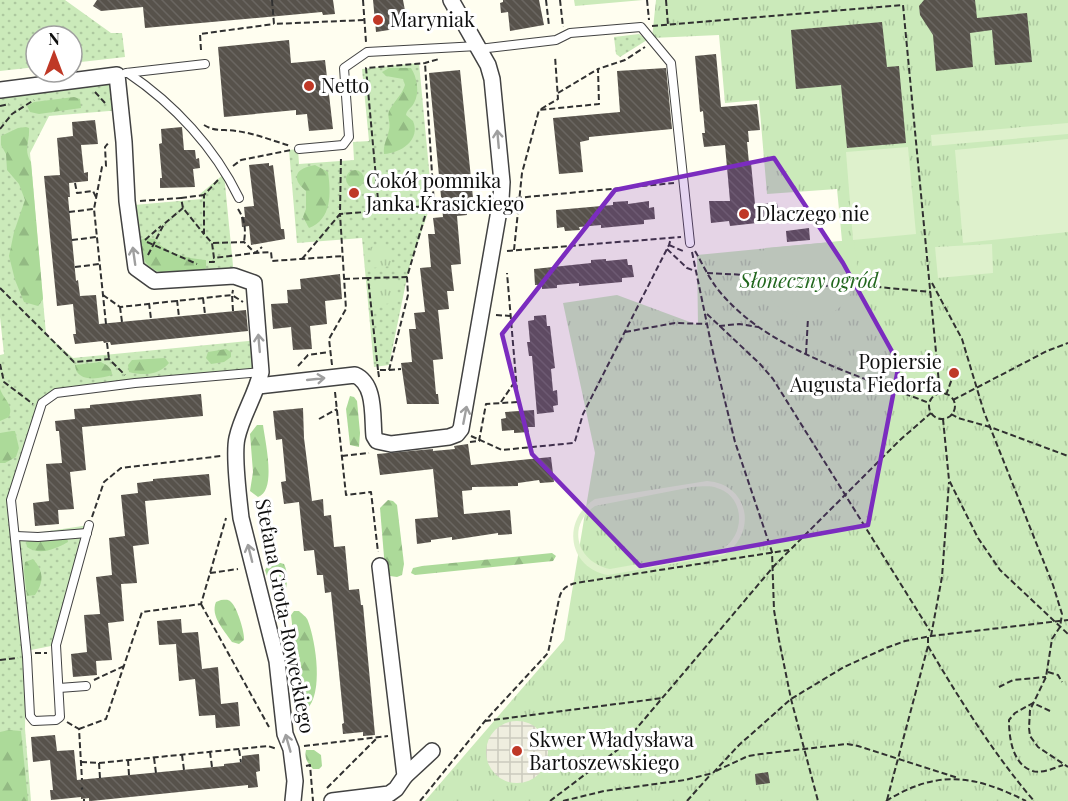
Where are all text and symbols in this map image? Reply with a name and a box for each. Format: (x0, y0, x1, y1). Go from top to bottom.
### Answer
place label: Maryniak (390, 5, 475, 32)
marker: Maryniak (371, 13, 385, 27)
north arrow (24, 24, 84, 84)
text: N (48, 28, 60, 49)
place label: Netto (321, 71, 369, 98)
marker: Netto (302, 79, 316, 93)
one-way arrow (492, 129, 503, 149)
place label: Cokół pomnika Janka Krasickiego (365, 166, 524, 216)
marker: Cokół pomnika Janka Krasickiego (347, 186, 361, 200)
place label: Dlaczego nie (756, 199, 869, 226)
marker: Dlaczego nie (737, 207, 751, 221)
one-way arrow (129, 246, 140, 266)
park label: Słoneczny ogród (739, 266, 879, 293)
one-way arrow (253, 333, 264, 353)
place label: Popiersie Augusta Fiedorfa (789, 347, 942, 397)
marker: Popiersie Augusta Fiedorfa (947, 366, 961, 380)
one-way arrow (306, 373, 326, 384)
one-way arrow (460, 405, 471, 425)
street label: Stefana Grota-Roweckiego (250, 496, 323, 735)
one-way arrow (244, 543, 256, 562)
place label: Skwer Władysława Bartoszewskiego (529, 725, 694, 775)
one-way arrow (282, 734, 293, 753)
marker: Skwer Władysława Bartoszewskiego (510, 744, 524, 758)

